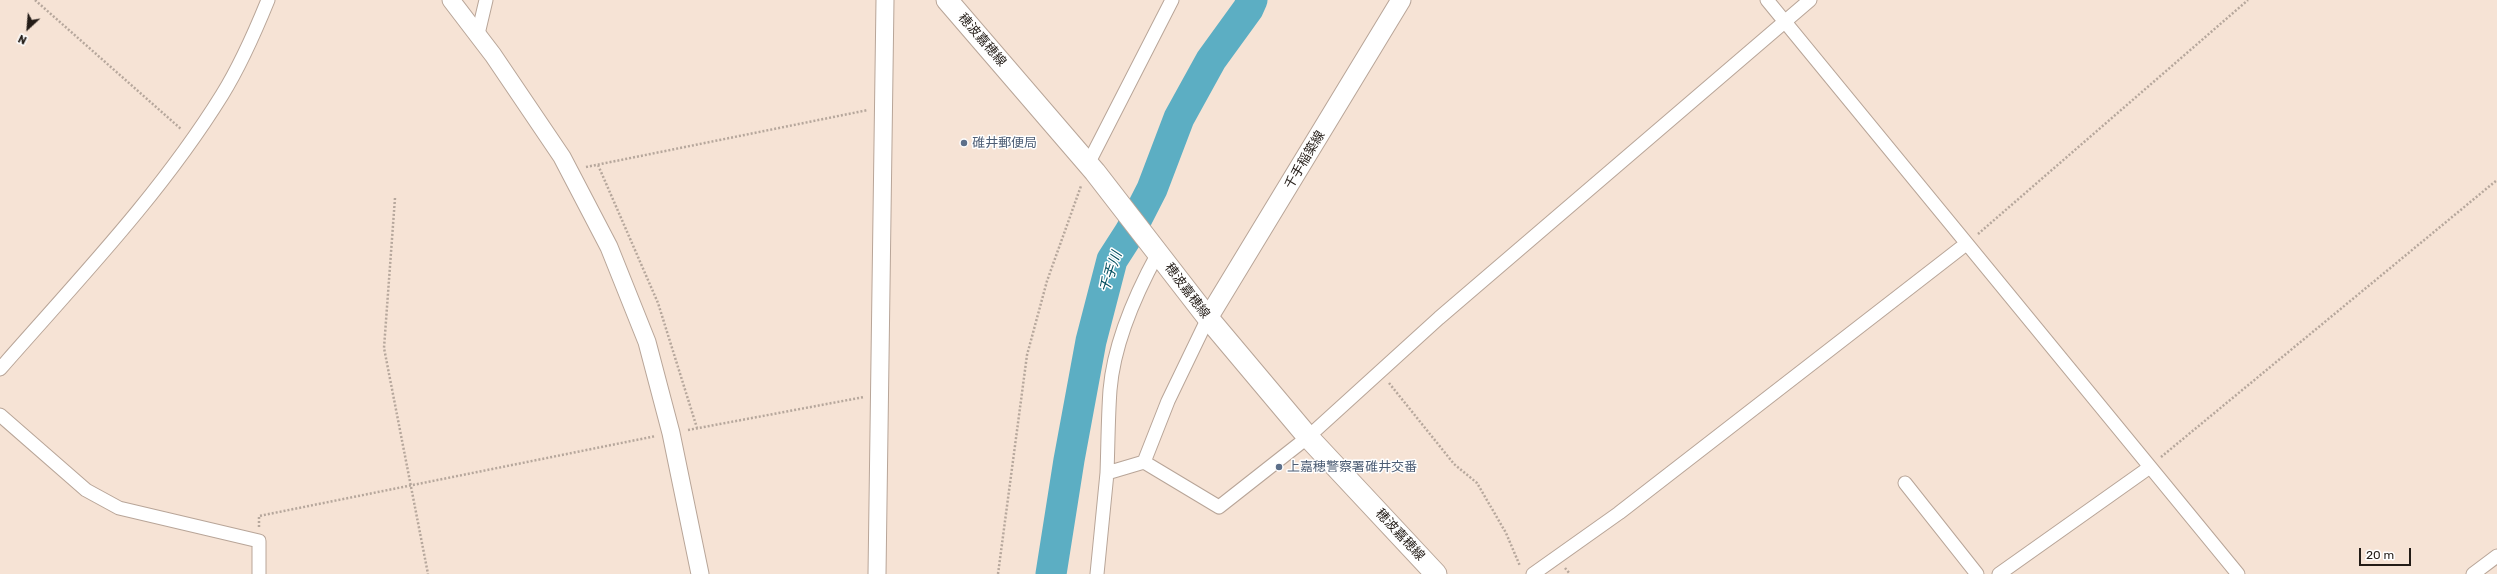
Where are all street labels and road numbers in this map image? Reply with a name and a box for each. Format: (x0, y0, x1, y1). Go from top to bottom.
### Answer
street label: 穂波嘉穂線 (955, 10, 1009, 70)
street label: 千手稲築線 (1282, 128, 1328, 192)
street label: 穂波嘉穂線 (1161, 260, 1213, 322)
street label: 穂波嘉穂線 (1372, 506, 1428, 564)

